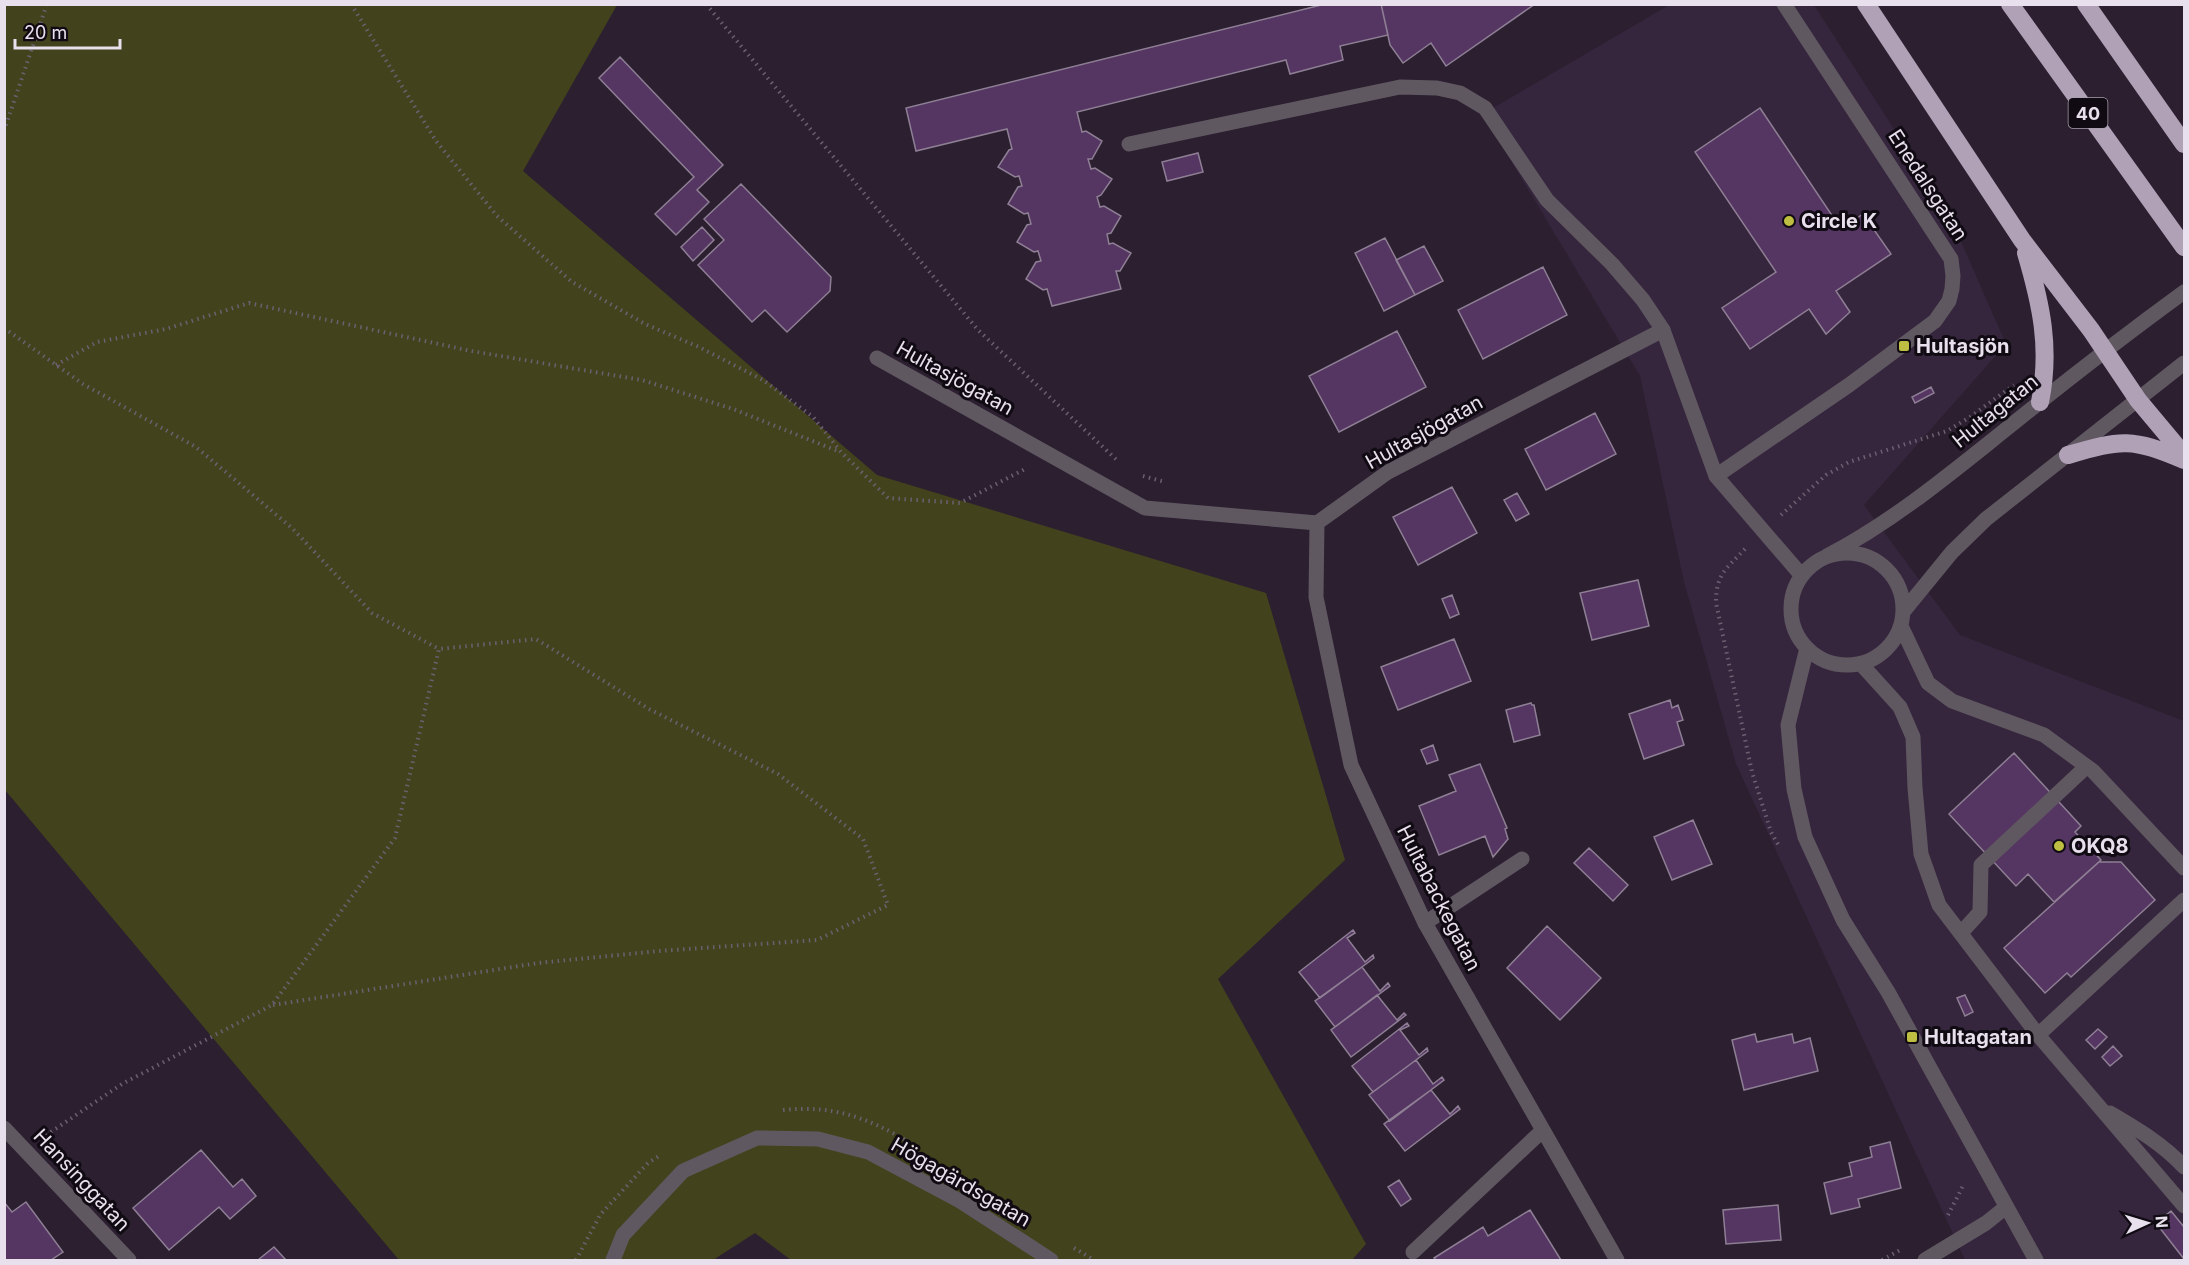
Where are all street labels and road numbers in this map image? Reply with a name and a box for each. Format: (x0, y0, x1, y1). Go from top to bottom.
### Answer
road number: 40 (2068, 98, 2108, 128)
street label: Enedalsgatan (1883, 125, 1973, 245)
street label: Hultasjögatan (892, 336, 1018, 420)
street label: Hultagatan (1947, 369, 2043, 453)
street label: Hultasjögatan (1361, 390, 1487, 474)
street label: Hultabackegatan (1392, 821, 1486, 975)
street label: Hansinggatan (29, 1124, 135, 1236)
street label: Högagärdsgatan (887, 1132, 1035, 1232)

